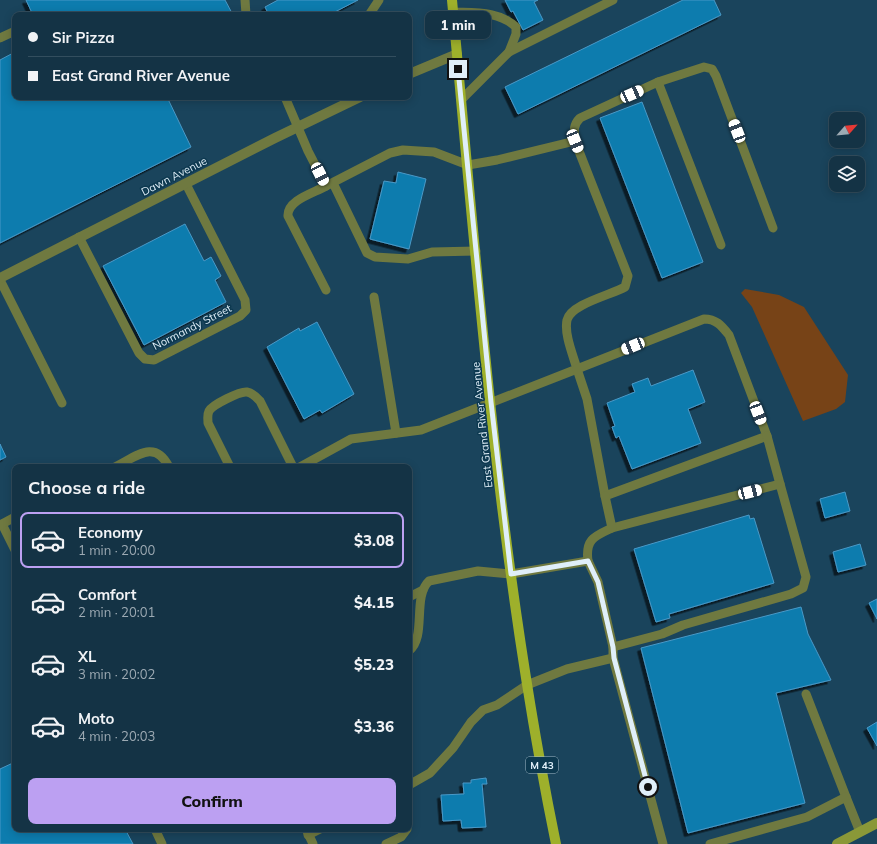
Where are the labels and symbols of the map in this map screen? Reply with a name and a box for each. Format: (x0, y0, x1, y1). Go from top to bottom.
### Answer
callout: 1 min (425, 11, 491, 39)
route end (449, 60, 467, 78)
car (619, 84, 645, 104)
north arrow (829, 112, 865, 148)
car (727, 118, 747, 144)
car (565, 128, 585, 154)
street label: Dawn Avenue (139, 153, 209, 199)
car (309, 161, 331, 187)
street label: Normandy Street (150, 301, 234, 353)
car (620, 336, 646, 356)
street label: East Grand River Avenue (468, 361, 496, 489)
car (748, 400, 768, 426)
car (737, 483, 763, 501)
road number: M 43 (526, 757, 558, 773)
route start (639, 778, 657, 796)

